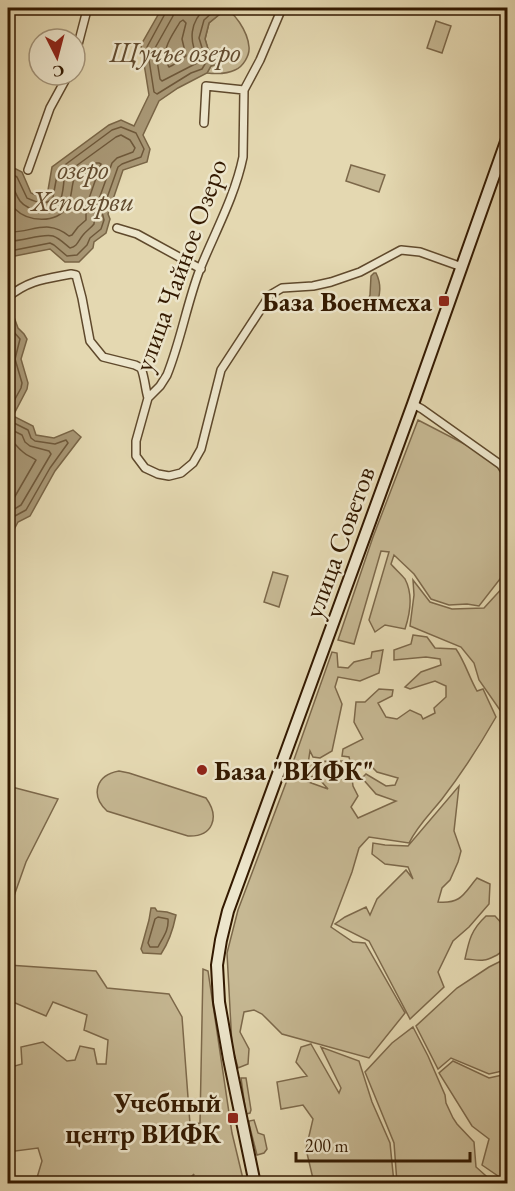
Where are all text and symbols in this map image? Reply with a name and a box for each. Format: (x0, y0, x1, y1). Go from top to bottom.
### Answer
north arrow (27, 27, 87, 87)
water label: Щучье озеро (108, 34, 241, 70)
text: С (52, 60, 65, 82)
water label: озеро Хепоярви (30, 151, 134, 219)
street label: улица Чайное Озеро (125, 154, 235, 376)
place label: База Военмеха (262, 284, 432, 319)
marker: База Военмеха (437, 294, 451, 308)
street label: улица Советов (295, 461, 383, 623)
place label: База "ВИФК" (214, 753, 374, 788)
marker: База "ВИФК" (195, 763, 209, 777)
place label: Учебный центр ВИФК (65, 1085, 222, 1151)
marker: Учебный центр ВИФК (226, 1111, 240, 1125)
scale bar (296, 1125, 470, 1163)
text: 200 m (305, 1134, 349, 1157)

